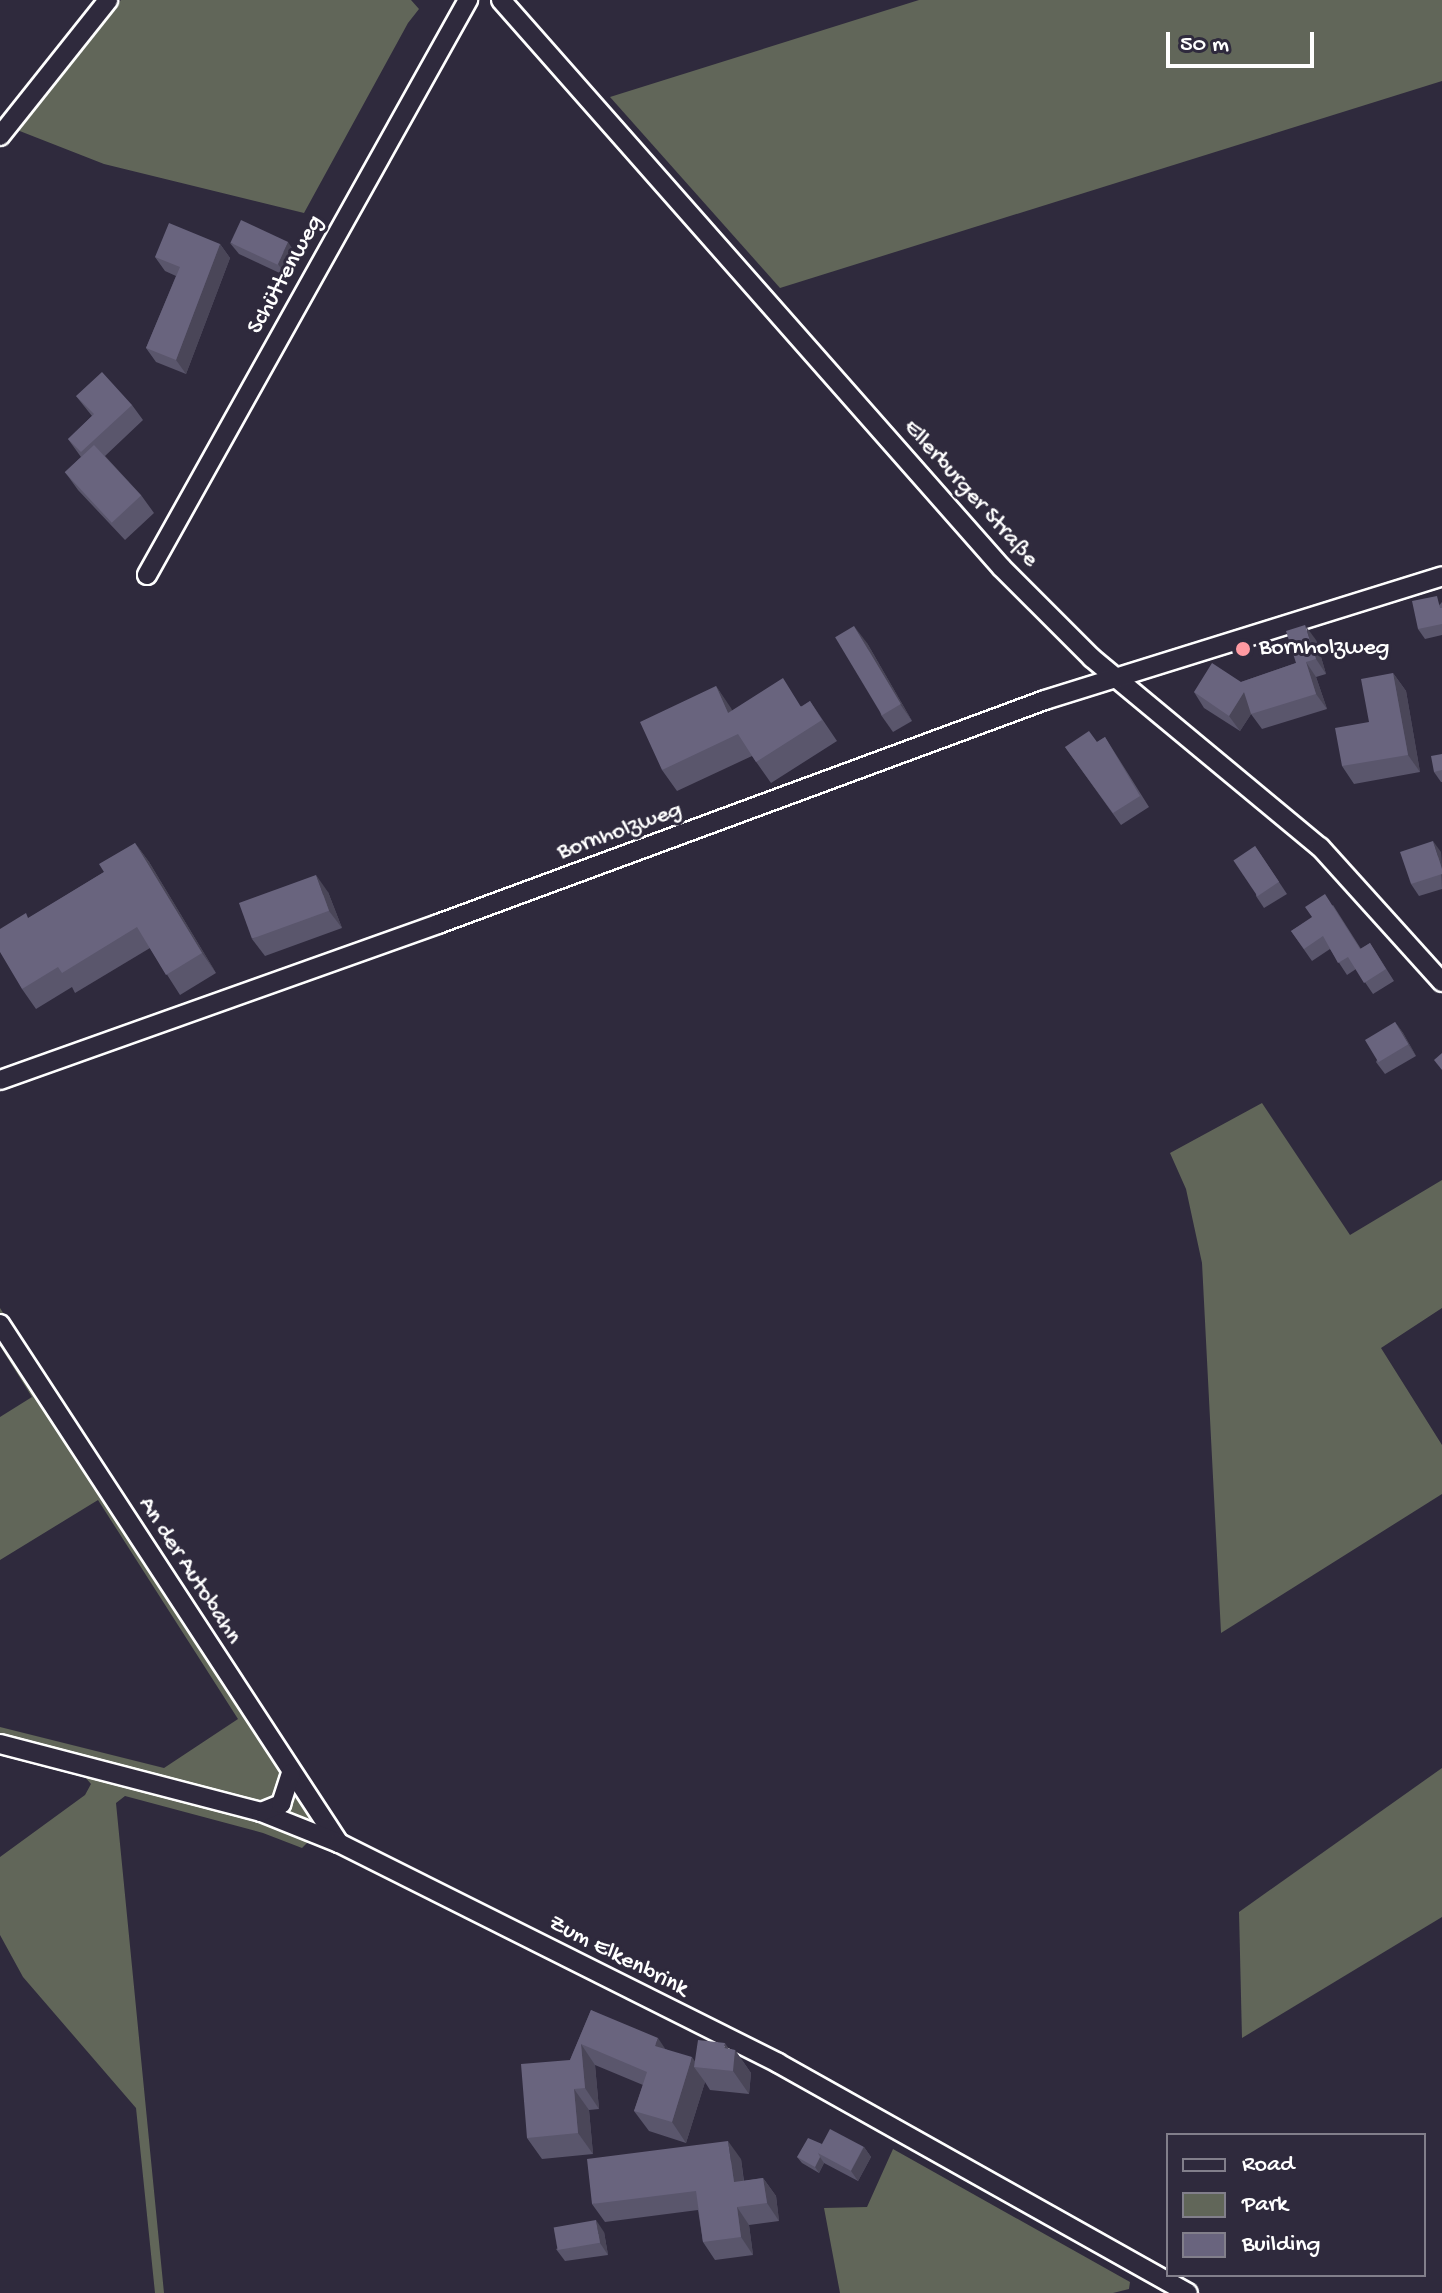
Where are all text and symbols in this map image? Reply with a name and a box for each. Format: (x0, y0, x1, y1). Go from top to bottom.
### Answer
scale bar (1170, 16, 1318, 66)
text: 50 m (1180, 31, 1229, 60)
street label: Schüttenweg (242, 211, 330, 339)
street label: Ellerburger Straße (896, 414, 1044, 574)
place label: Bornholzweg (1259, 635, 1389, 663)
marker: Bornholzweg (1234, 640, 1252, 658)
street label: Bornholzweg (554, 796, 686, 868)
street label: An der Autobahn (131, 1492, 247, 1650)
street label: Zum Elkenbrink (543, 1910, 693, 2004)
legend (1166, 2133, 1426, 2277)
text: Road (1242, 2151, 1294, 2180)
text: Park (1242, 2191, 1288, 2220)
text: Building (1242, 2231, 1320, 2260)

